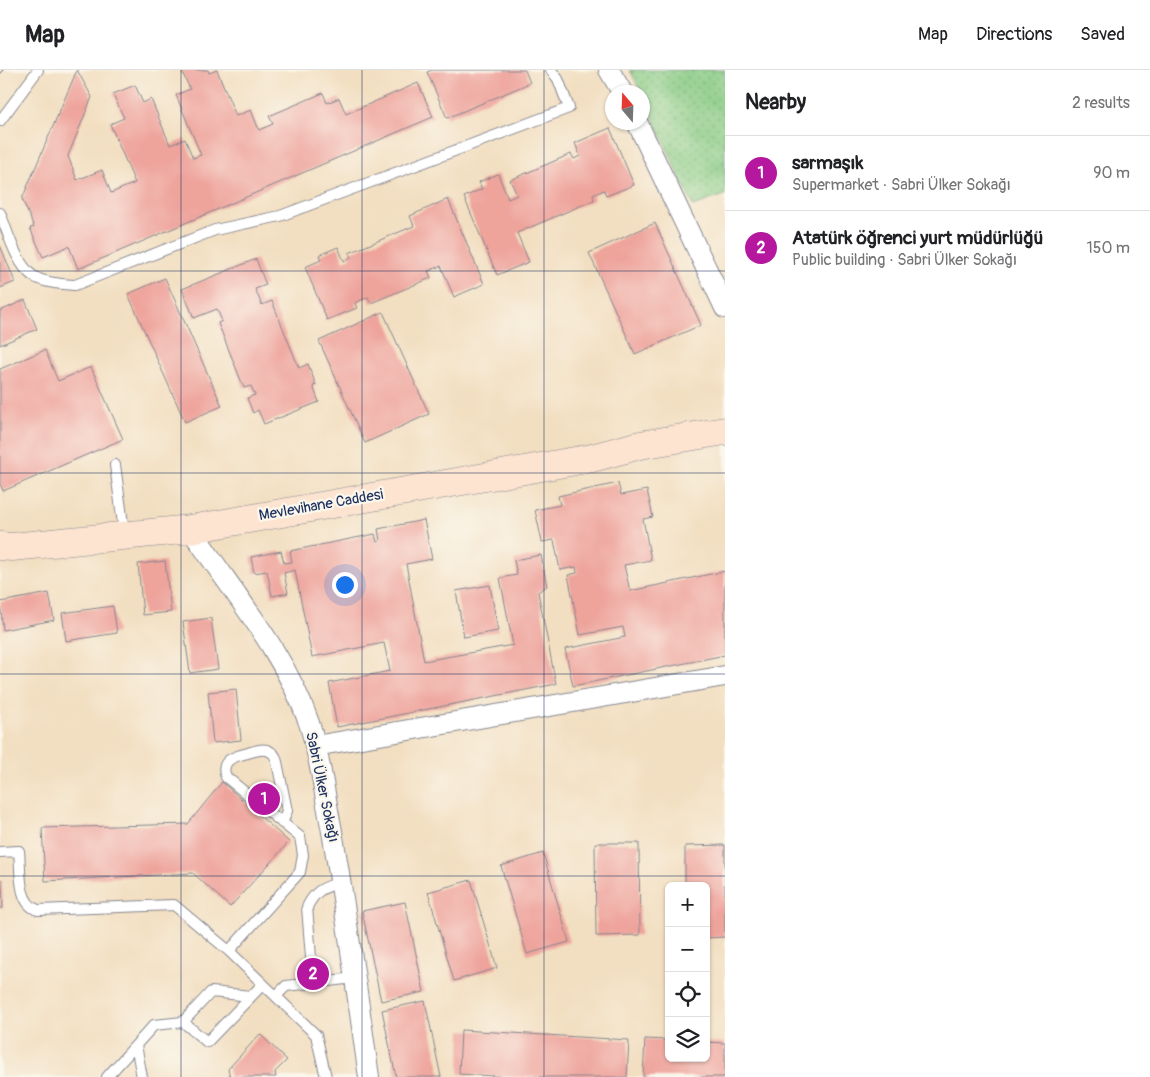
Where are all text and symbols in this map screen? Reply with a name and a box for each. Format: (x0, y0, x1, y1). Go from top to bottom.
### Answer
text: Map (25, 20, 65, 49)
text: Map (918, 23, 948, 46)
text: Directions (976, 23, 1052, 46)
text: Saved (1080, 23, 1125, 46)
north arrow (605, 85, 650, 130)
text: Nearby (745, 89, 806, 116)
text: 2 results (1072, 93, 1130, 113)
text: sarmaşık (792, 151, 863, 175)
text: 1 (758, 163, 764, 183)
text: 90 m (1093, 163, 1130, 183)
text: Supermarket · Sabri Ülker Sokağı (792, 175, 1011, 195)
text: Atatürk öğrenci yurt müdürlüğü (792, 226, 1043, 250)
text: 2 (757, 238, 765, 258)
text: 150 m (1086, 238, 1130, 258)
text: Public building · Sabri Ülker Sokağı (792, 250, 1017, 270)
street label: Mevlevihane Caddesi (257, 485, 385, 525)
your location (332, 572, 358, 598)
street label: Sabri Ülker Sokağı (301, 730, 343, 844)
pin: 1 (248, 780, 280, 818)
map controls (665, 882, 710, 1062)
button: + (665, 882, 710, 927)
button: − (665, 927, 710, 972)
pin: 2 (297, 955, 329, 993)
button: locate (665, 972, 710, 1017)
button: layers (665, 1017, 710, 1062)

